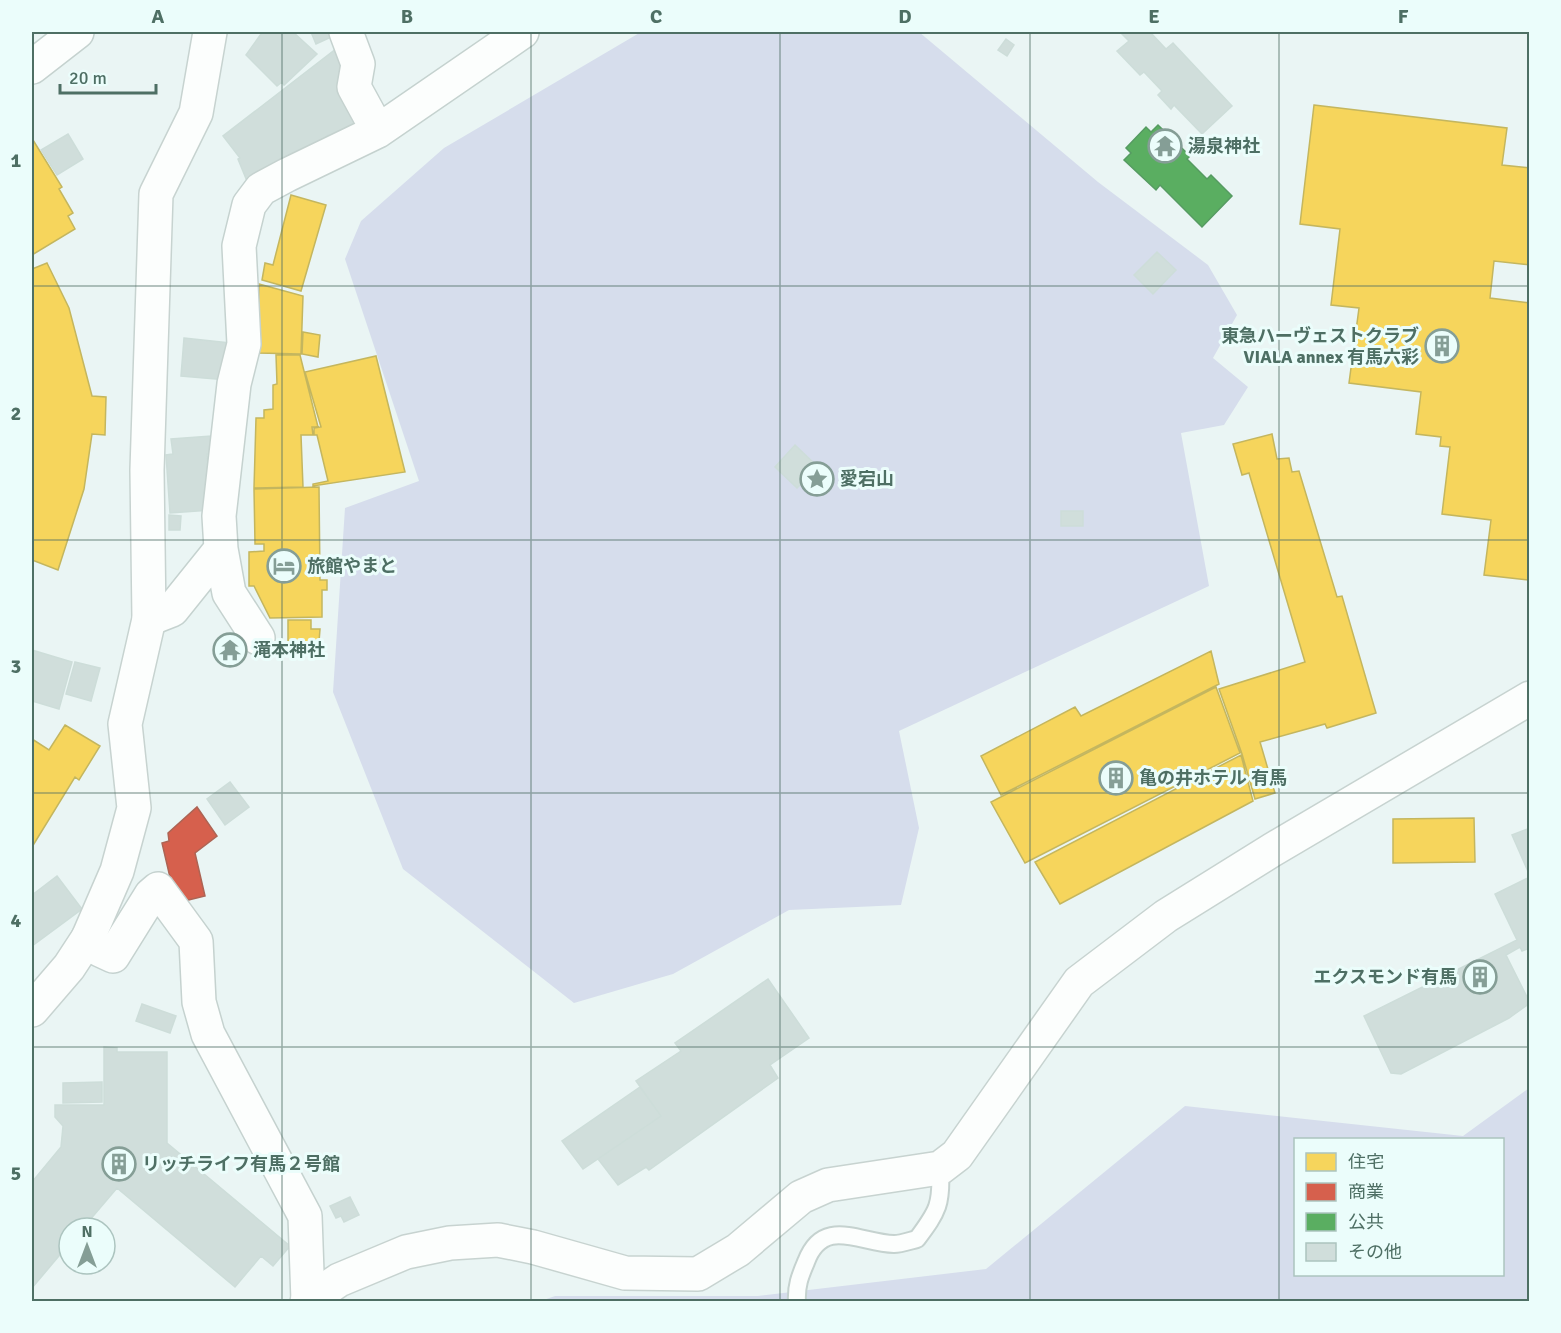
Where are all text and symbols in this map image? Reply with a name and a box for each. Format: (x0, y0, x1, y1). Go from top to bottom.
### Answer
text: A (152, 4, 165, 29)
text: B (401, 4, 413, 29)
text: C (650, 4, 662, 29)
text: D (898, 4, 912, 29)
text: E (1148, 4, 1160, 29)
text: F (1398, 4, 1409, 29)
scale bar (60, 57, 156, 95)
text: 20 m (69, 67, 107, 89)
temple icon: 湯泉神社 (1147, 128, 1183, 164)
place label: 湯泉神社 (1188, 135, 1260, 157)
text: 1 (11, 148, 22, 173)
place label: 東急ハーヴェストクラブ VIALA annex 有馬六彩 (1221, 325, 1419, 368)
building icon: 東急ハーヴェストクラブ VIALA annex 有馬六彩 (1424, 328, 1460, 364)
text: 2 (11, 401, 21, 426)
place icon: 愛宕山 (799, 461, 835, 497)
place label: 愛宕山 (840, 468, 894, 490)
hotel icon: 旅館やまと (266, 548, 302, 584)
place label: 旅館やまと (307, 555, 397, 577)
temple icon: 滝本神社 (212, 632, 248, 668)
place label: 滝本神社 (253, 639, 325, 661)
text: 3 (11, 654, 21, 679)
building icon: 亀の井ホテル 有馬 (1098, 760, 1134, 796)
place label: 亀の井ホテル 有馬 (1139, 767, 1287, 789)
text: 4 (11, 908, 22, 933)
building icon: エクスモンド有馬 (1462, 959, 1498, 995)
place label: エクスモンド有馬 (1314, 966, 1457, 988)
legend (1294, 1138, 1504, 1276)
building icon: リッチライフ有馬２号館 (101, 1146, 137, 1182)
text: 住宅 (1348, 1151, 1384, 1173)
place label: リッチライフ有馬２号館 (142, 1153, 340, 1175)
text: 5 (11, 1161, 21, 1186)
text: 商業 (1348, 1181, 1384, 1203)
text: 公共 (1348, 1211, 1384, 1233)
north arrow (57, 1216, 117, 1276)
text: N (81, 1222, 93, 1242)
text: その他 (1348, 1241, 1402, 1263)

